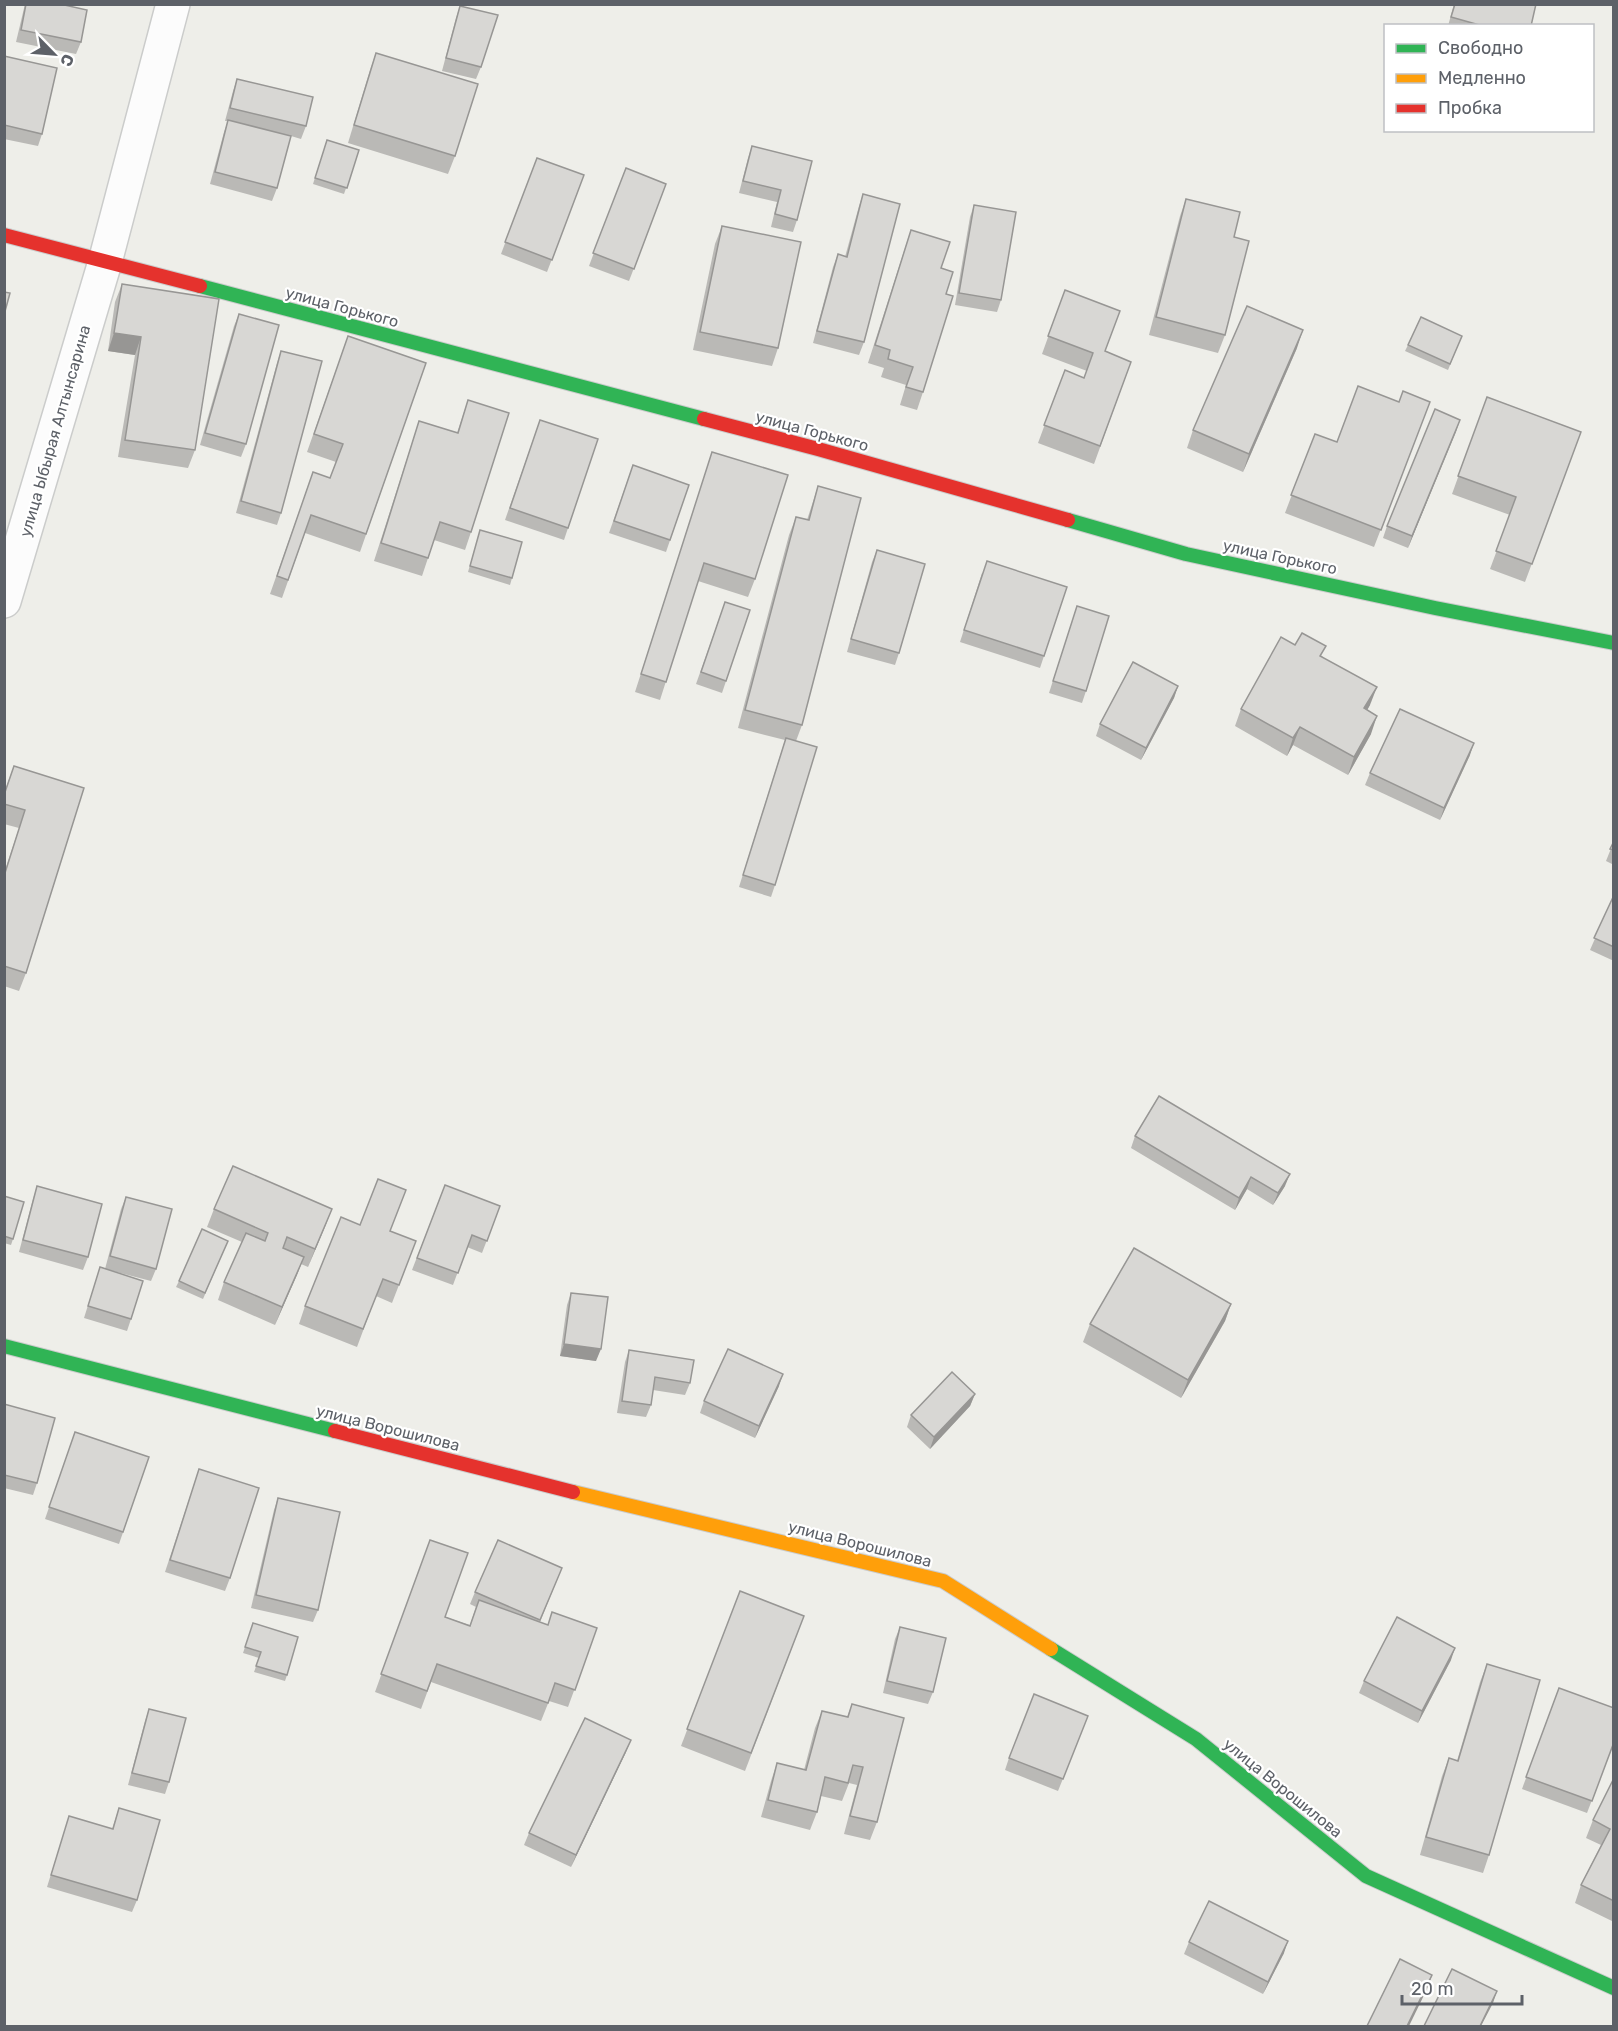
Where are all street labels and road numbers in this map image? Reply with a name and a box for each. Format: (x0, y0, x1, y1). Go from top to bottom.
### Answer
street label: улица Горького (283, 283, 401, 331)
street label: улица Ыбырая Алтынсарина (16, 323, 94, 539)
street label: улица Горького (753, 407, 871, 455)
street label: улица Горького (1221, 536, 1339, 578)
street label: улица Ворошилова (314, 1401, 462, 1455)
street label: улица Ворошилова (786, 1517, 934, 1571)
street label: улица Ворошилова (1220, 1734, 1346, 1842)

